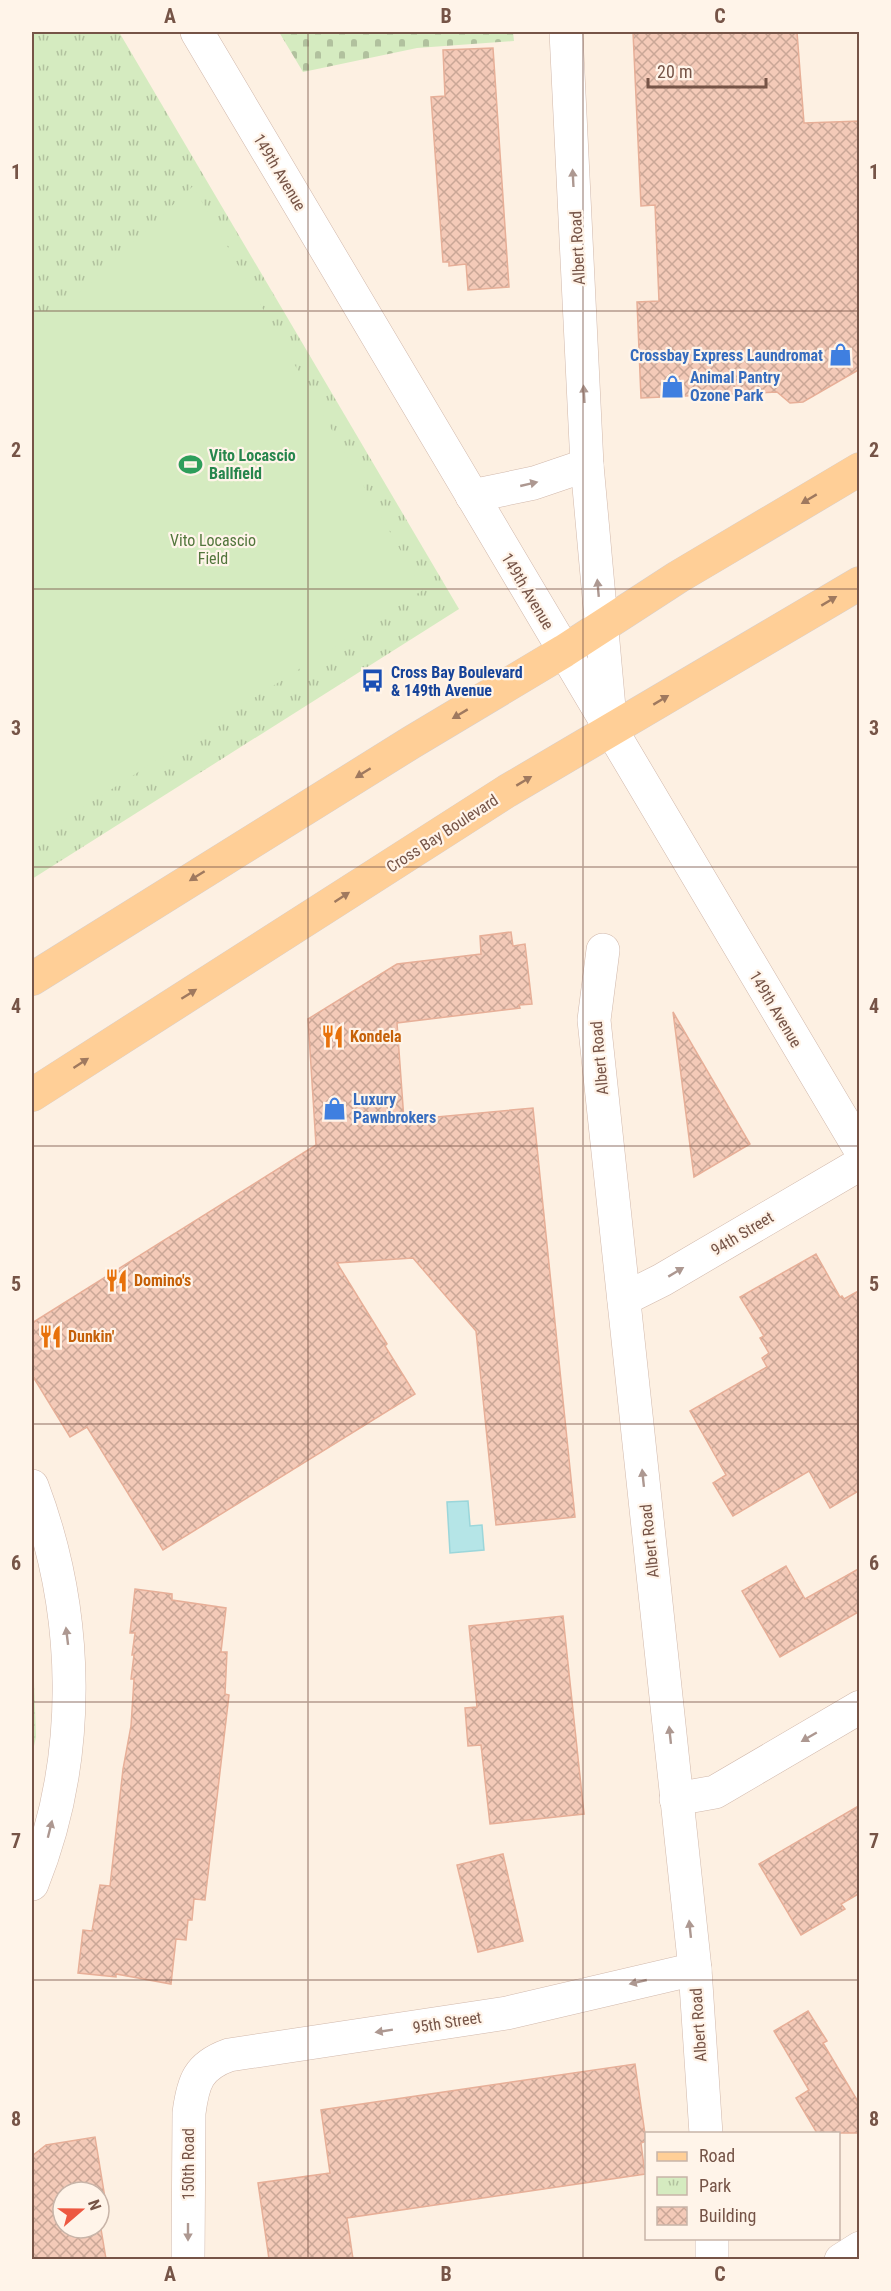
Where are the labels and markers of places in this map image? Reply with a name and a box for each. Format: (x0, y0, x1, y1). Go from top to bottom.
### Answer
shop icon: Crossbay Express Laundromat (828, 342, 854, 368)
place label: Crossbay Express Laundromat (630, 346, 823, 365)
place label: Animal Pantry Ozone Park (690, 368, 780, 405)
shop icon: Animal Pantry Ozone Park (659, 373, 685, 399)
place label: Vito Locascio Ballfield (209, 446, 296, 483)
sports icon: Vito Locascio Ballfield (178, 451, 204, 477)
place label: Cross Bay Boulevard & 149th Avenue (391, 663, 523, 700)
bus stop icon: Cross Bay Boulevard & 149th Avenue (360, 668, 386, 694)
restaurant icon: Kondela (319, 1023, 345, 1049)
place label: Kondela (350, 1027, 402, 1046)
place label: Luxury Pawnbrokers (353, 1090, 436, 1127)
shop icon: Luxury Pawnbrokers (322, 1095, 348, 1121)
restaurant icon: Domino's (103, 1267, 129, 1293)
place label: Domino's (134, 1271, 191, 1290)
restaurant icon: Dunkin' (37, 1323, 63, 1349)
place label: Dunkin' (68, 1327, 115, 1346)

